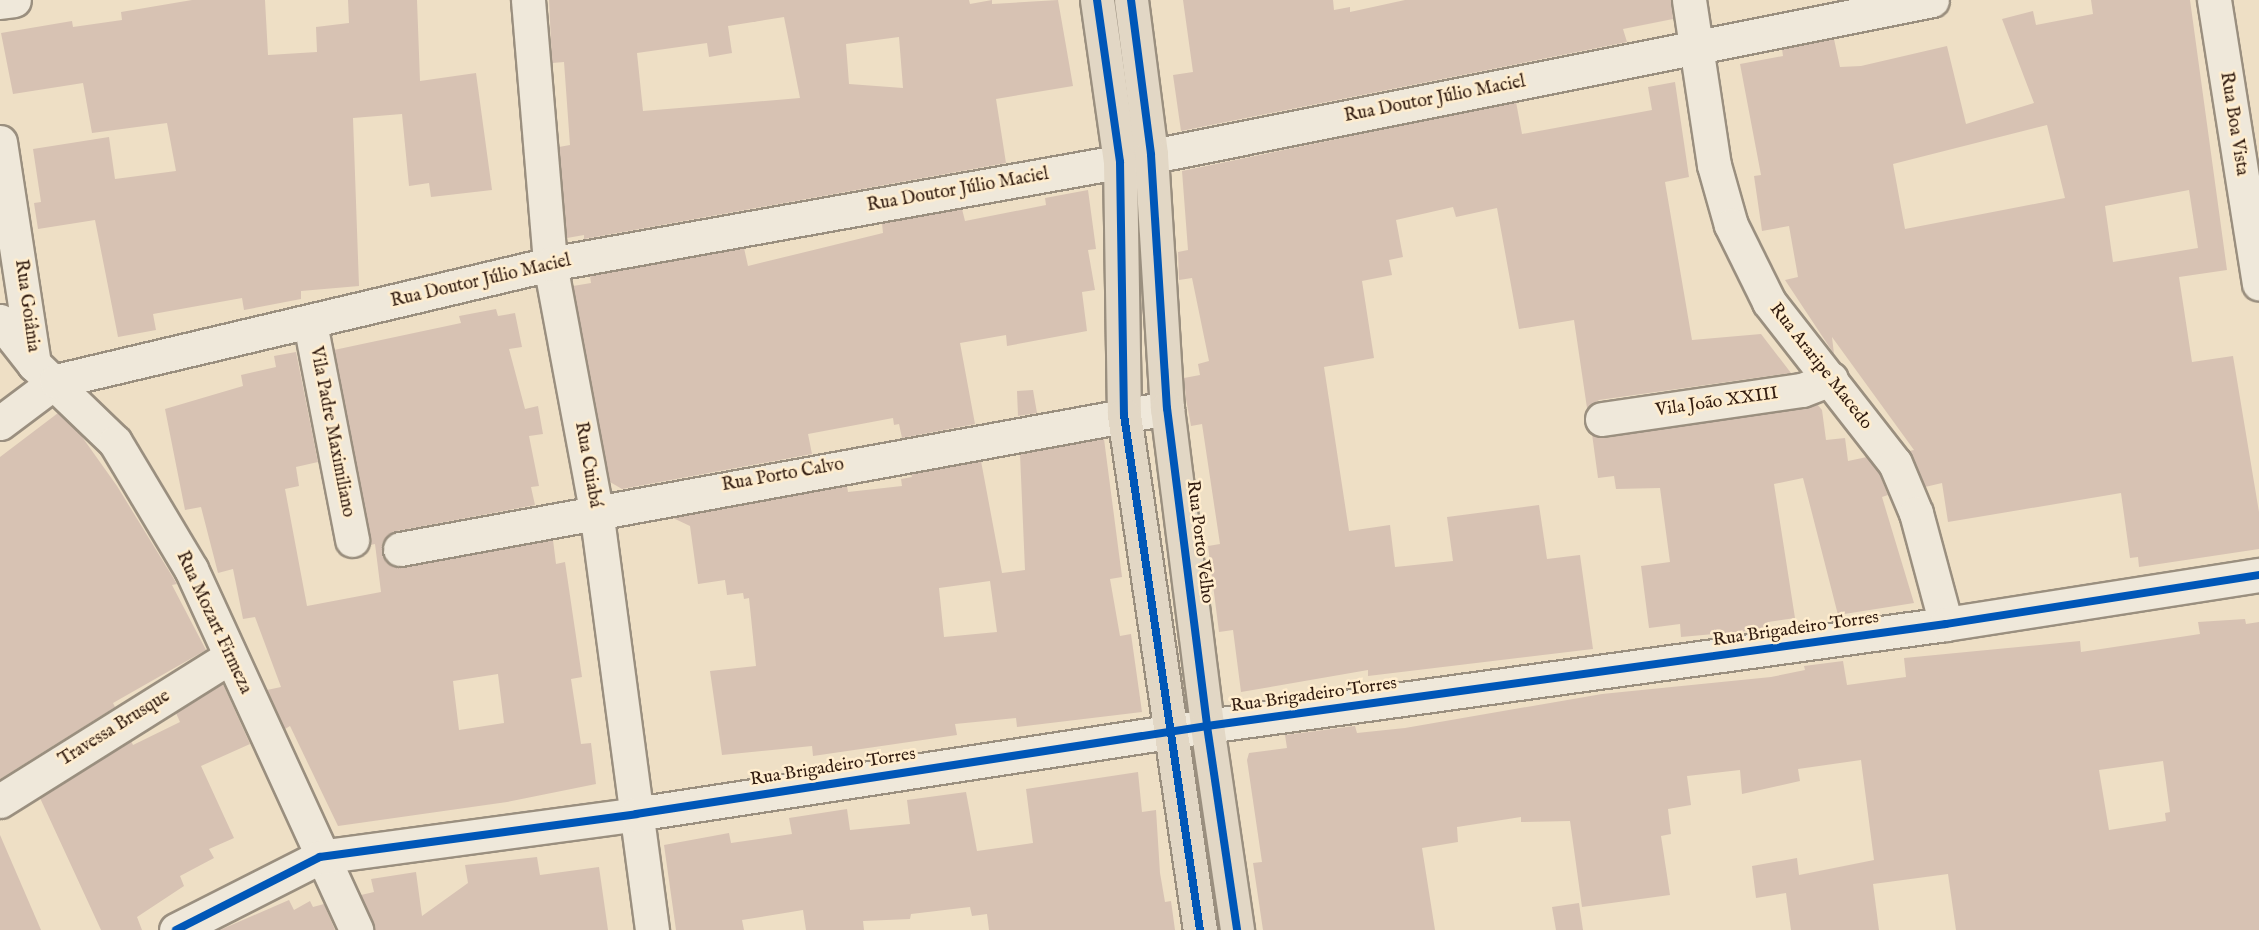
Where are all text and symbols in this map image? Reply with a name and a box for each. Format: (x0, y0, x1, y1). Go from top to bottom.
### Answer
street label: Rua Boa Vista (2214, 71, 2252, 177)
street label: Rua Doutor Júlio Maciel (1343, 72, 1527, 128)
street label: Rua Doutor Júlio Maciel (865, 164, 1051, 218)
street label: Rua Doutor Júlio Maciel (389, 251, 573, 313)
street label: Rua Goiânia (9, 258, 43, 354)
street label: Rua Araripe Macedo (1764, 299, 1876, 435)
street label: Vila Padre Maximiliano (304, 345, 358, 519)
street label: Vila João XXIII (1654, 384, 1780, 422)
street label: Rua Cuiabá (569, 420, 605, 510)
street label: Rua Porto Calvo (720, 455, 846, 497)
street label: Rua Porto Velho (1181, 479, 1217, 605)
street label: Rua Mozart Firmeza (170, 548, 256, 698)
street label: Rua Brigadeiro Torres (1712, 608, 1880, 652)
street label: Rua Brigadeiro Torres (1230, 674, 1398, 718)
street label: Travessa Brusque (55, 686, 175, 772)
street label: Rua Brigadeiro Torres (749, 744, 917, 792)

